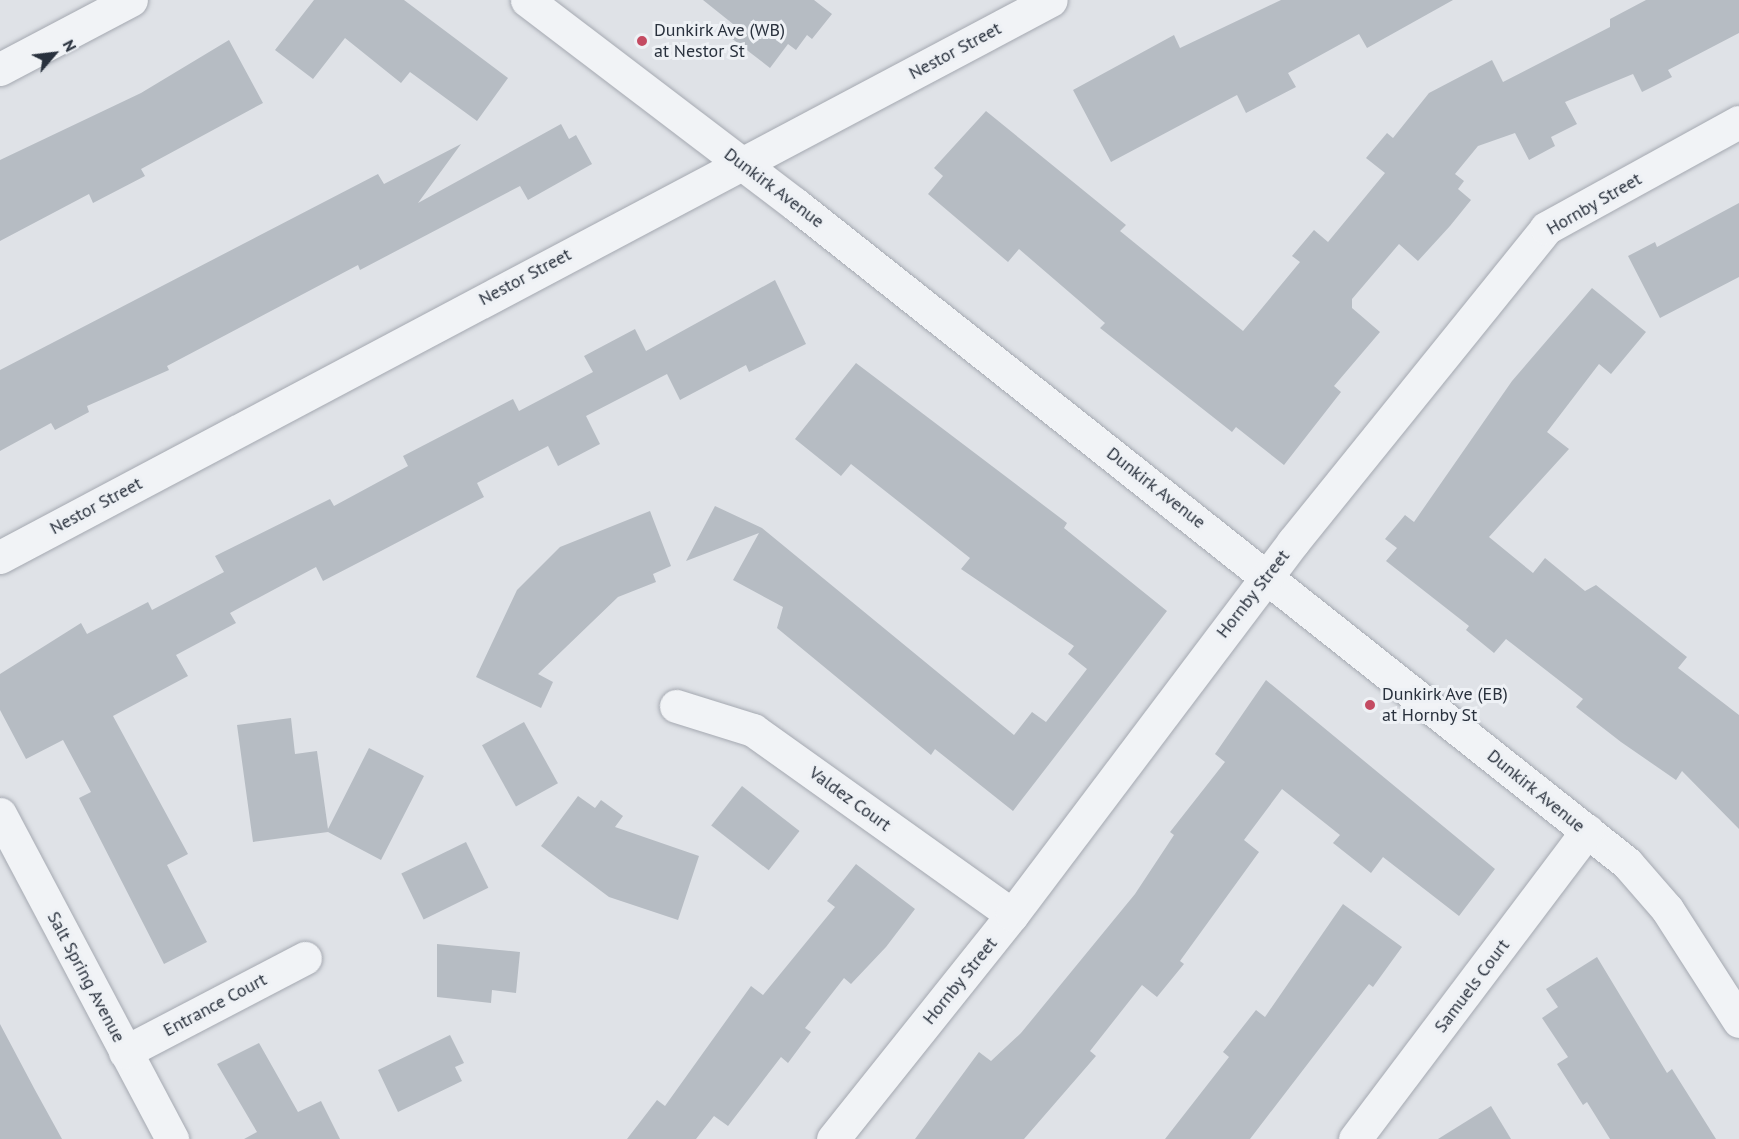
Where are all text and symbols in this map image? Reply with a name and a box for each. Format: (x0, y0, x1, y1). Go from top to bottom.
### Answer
street label: Nestor Street (905, 18, 1005, 84)
place label: Dunkirk Ave (WB) at Nestor St (654, 20, 786, 63)
north arrow (24, 24, 84, 84)
marker: Dunkirk Ave (WB) at Nestor St (635, 34, 649, 48)
text: N (59, 36, 81, 55)
street label: Dunkirk Avenue (719, 143, 829, 233)
street label: Hornby Street (1543, 168, 1645, 240)
street label: Nestor Street (475, 244, 575, 310)
street label: Dunkirk Avenue (1102, 442, 1210, 534)
street label: Nestor Street (46, 473, 146, 539)
street label: Hornby Street (1212, 545, 1294, 643)
place label: Dunkirk Ave (EB) at Hornby St (1382, 684, 1509, 726)
marker: Dunkirk Ave (EB) at Hornby St (1363, 698, 1377, 712)
street label: Dunkirk Avenue (1482, 745, 1590, 837)
street label: Valdez Court (805, 762, 895, 836)
street label: Salt Spring Avenue (42, 908, 130, 1046)
street label: Hornby Street (918, 933, 1002, 1029)
street label: Samuels Court (1430, 935, 1514, 1037)
street label: Entrance Court (160, 969, 270, 1041)

